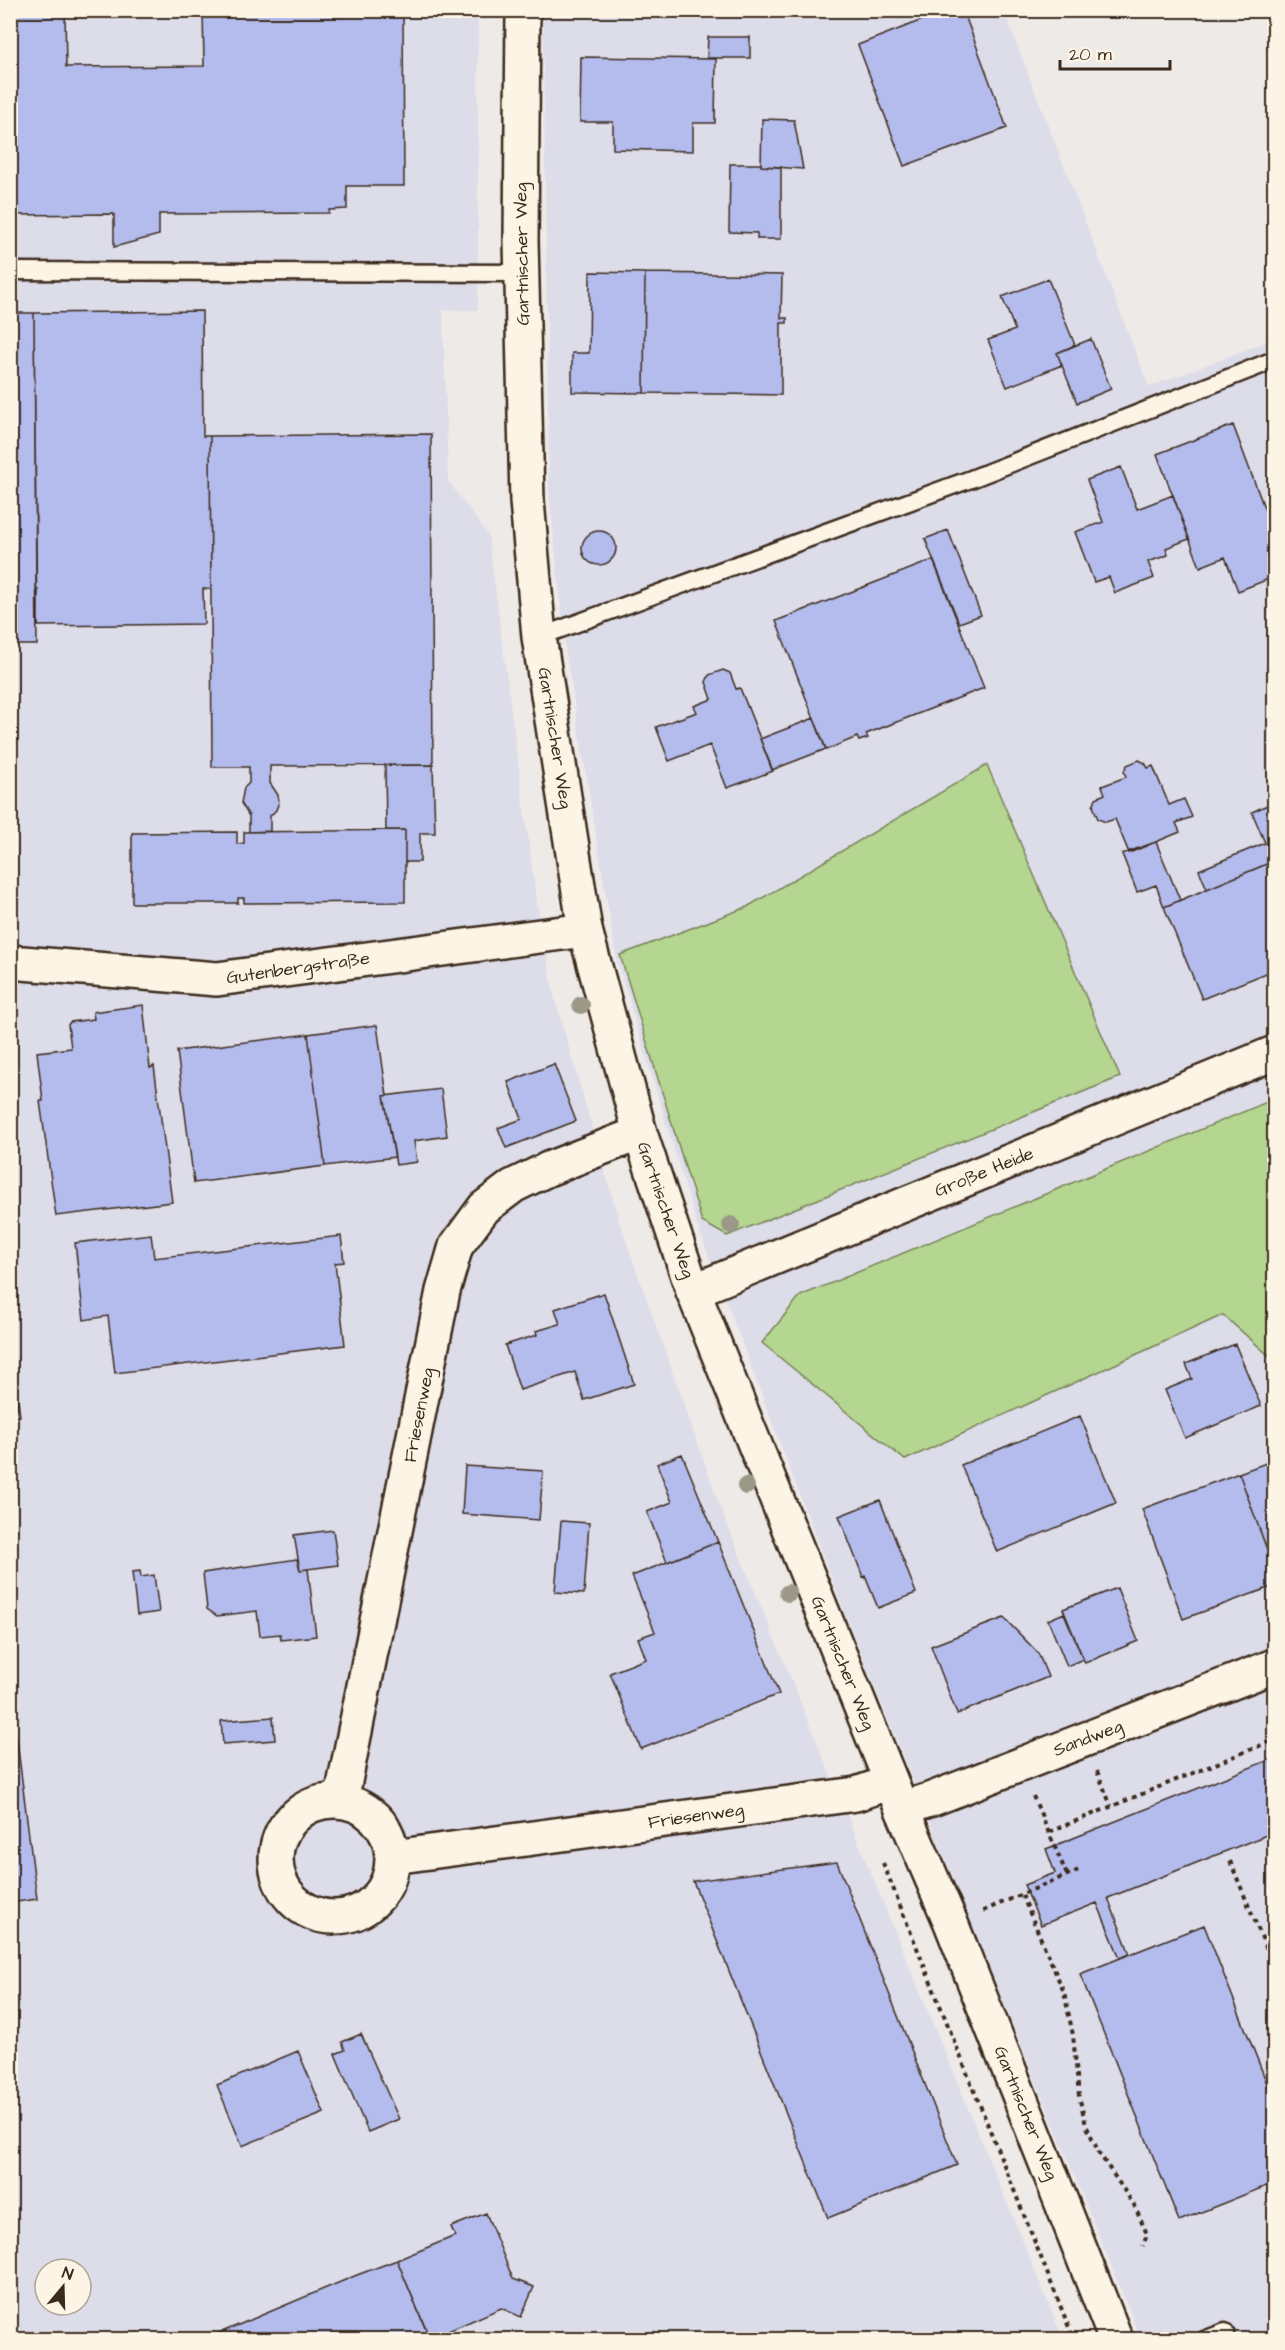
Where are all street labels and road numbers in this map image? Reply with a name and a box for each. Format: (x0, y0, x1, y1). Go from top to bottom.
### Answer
street label: Gartnischer Weg (508, 182, 537, 326)
street label: Gartnischer Weg (531, 666, 579, 811)
street label: Gutenbergstraße (225, 946, 372, 991)
street label: Gartnischer Weg (630, 1138, 701, 1282)
street label: Große Heide (931, 1141, 1037, 1203)
street label: Friesenweg (398, 1365, 441, 1465)
street label: Gartnischer Weg (804, 1592, 881, 1734)
street label: Sandweg (1050, 1713, 1127, 1764)
street label: Friesenweg (647, 1797, 746, 1836)
street label: Gartnischer Weg (987, 2042, 1064, 2184)

